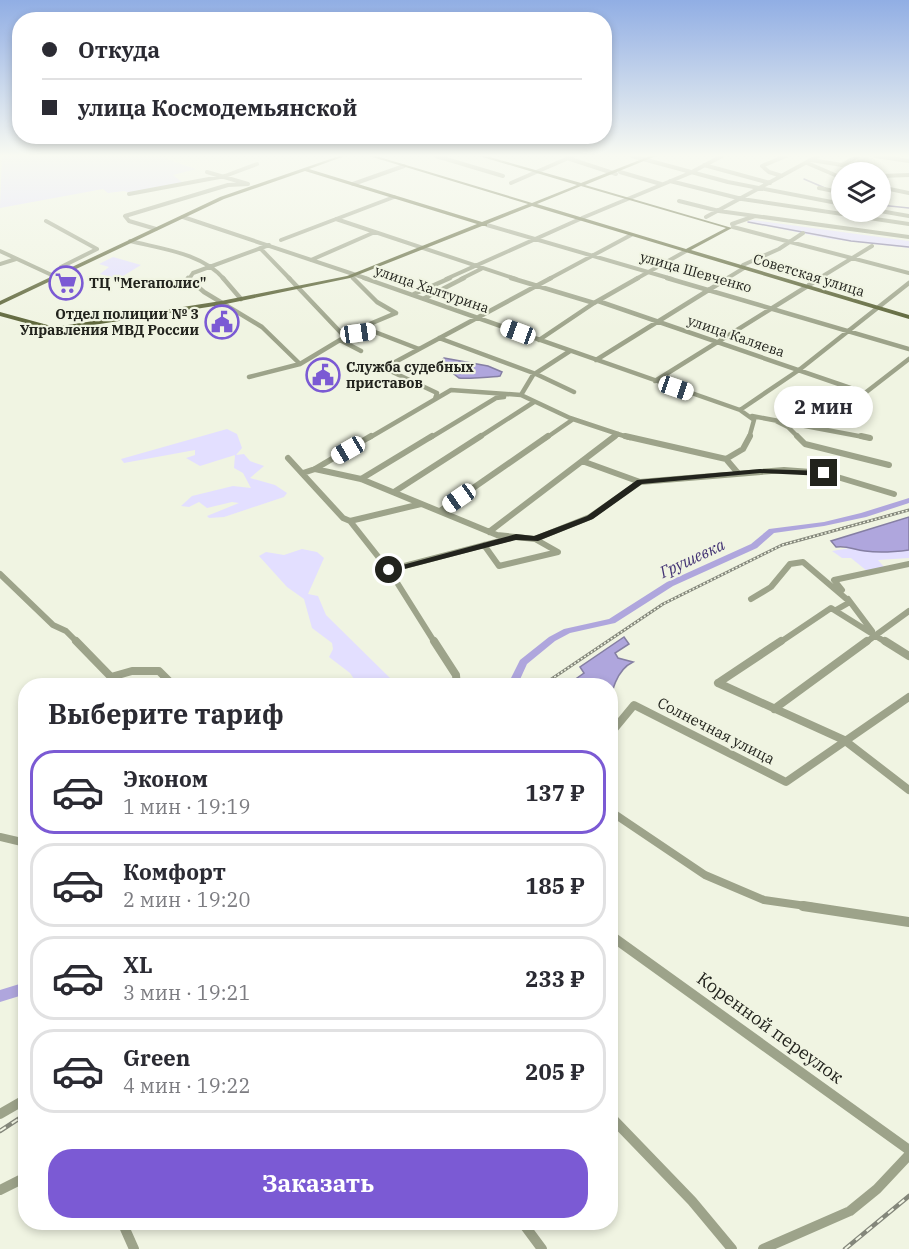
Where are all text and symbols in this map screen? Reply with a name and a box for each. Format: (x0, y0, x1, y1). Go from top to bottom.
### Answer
text: Откуда (78, 35, 160, 64)
text: улица Космодемьянской (78, 93, 357, 122)
map controls (831, 162, 891, 222)
button: layers (831, 162, 891, 222)
street label: улица Шевченко (638, 247, 754, 297)
street label: Советская улица (751, 250, 867, 301)
street label: улица Халтурина (372, 261, 492, 317)
supermarket icon: ТЦ "Мегаполис" (48, 265, 84, 301)
place label: ТЦ "Мегаполис" (89, 274, 206, 292)
public building icon: Отдел полиции № 3 Управления МВД России (204, 304, 240, 340)
place label: Отдел полиции № 3 Управления МВД России (20, 305, 199, 339)
street label: улица Каляева (685, 311, 787, 361)
car (498, 317, 538, 347)
car (339, 322, 377, 344)
public building icon: Служба судебных приставов (305, 357, 341, 393)
place label: Служба судебных приставов (346, 358, 474, 392)
car (656, 374, 696, 402)
callout: 2 мин (774, 386, 874, 428)
text: 2 мин (794, 393, 853, 420)
car (328, 433, 368, 467)
route end (810, 459, 837, 486)
car (439, 480, 479, 516)
water label: Грушевка (655, 534, 728, 582)
route start (375, 556, 402, 583)
street label: Солнечная улица (654, 693, 778, 768)
text: Выберите тариф (48, 696, 284, 731)
text: Эконом (123, 764, 208, 793)
icon: car (51, 765, 105, 819)
text: 137 ₽ (525, 778, 585, 807)
text: 1 мин · 19:19 (123, 793, 251, 820)
text: Комфорт (123, 857, 226, 886)
icon: car (51, 858, 105, 912)
text: 185 ₽ (525, 871, 585, 900)
text: 2 мин · 19:20 (123, 886, 251, 913)
text: XL (123, 950, 153, 979)
icon: car (51, 951, 105, 1005)
text: 233 ₽ (525, 964, 585, 993)
street label: Коренной переулок (693, 967, 848, 1089)
text: 3 мин · 19:21 (123, 979, 251, 1006)
text: Green (123, 1043, 190, 1072)
icon: car (51, 1044, 105, 1098)
text: 205 ₽ (525, 1057, 585, 1086)
text: 4 мин · 19:22 (123, 1072, 251, 1099)
button: Заказать (48, 1149, 588, 1218)

